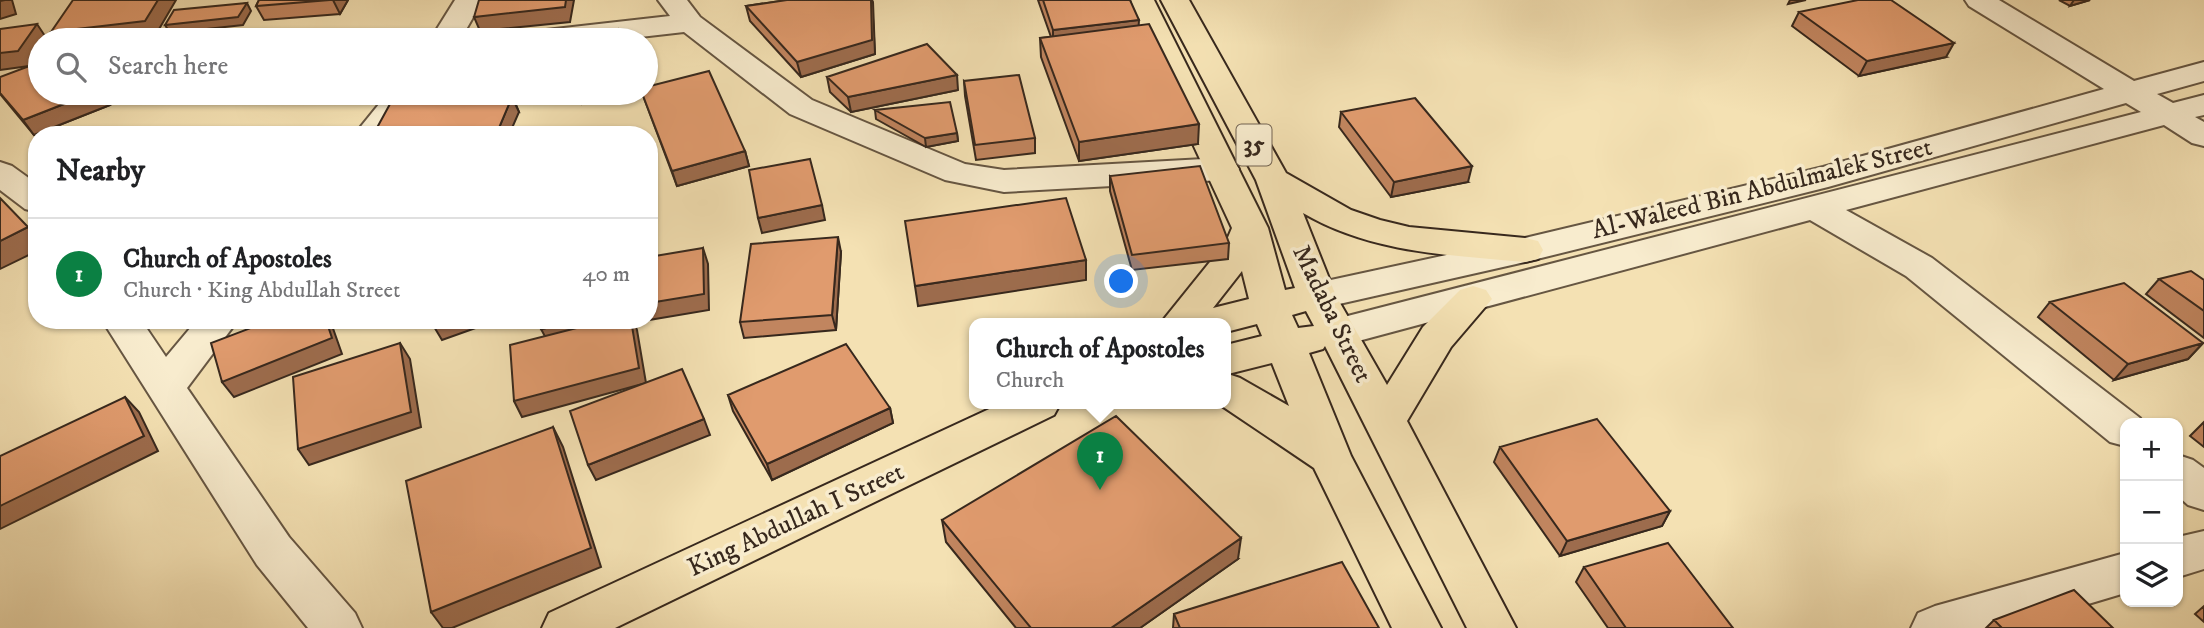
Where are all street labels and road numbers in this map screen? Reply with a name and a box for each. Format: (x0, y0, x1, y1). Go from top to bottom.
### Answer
road number: 35 (1236, 125, 1272, 166)
street label: Al-Waleed Bin Abdulmalek Street (1589, 131, 1935, 247)
street label: Madaba Street (1284, 240, 1380, 388)
street label: King Abdullah I Street (683, 455, 909, 585)

